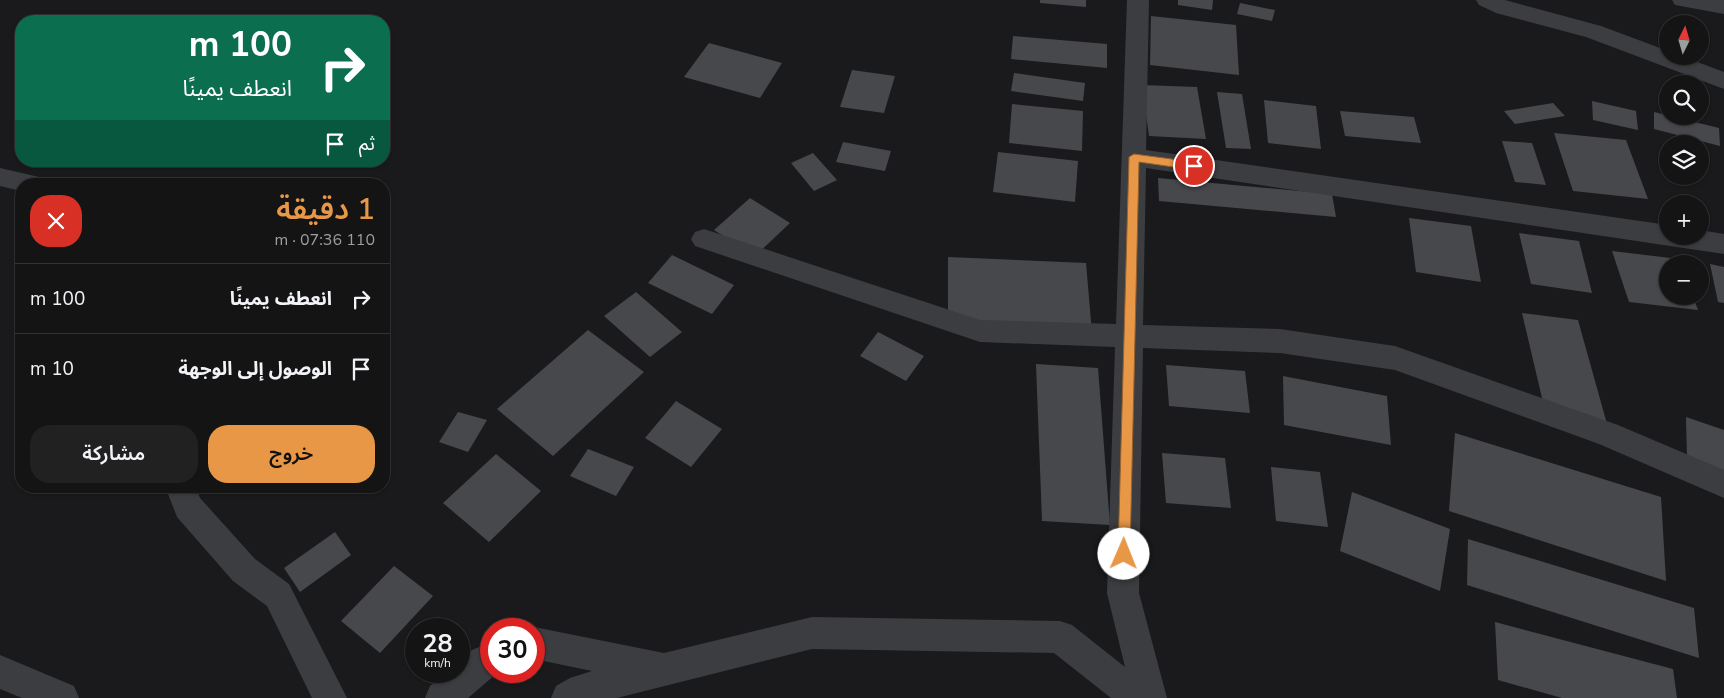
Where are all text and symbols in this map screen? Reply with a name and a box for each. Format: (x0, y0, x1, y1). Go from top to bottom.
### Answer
north arrow (1659, 15, 1709, 65)
map controls (1659, 15, 1709, 305)
text: 100 m (189, 21, 292, 68)
icon: right (310, 35, 375, 100)
text: انعطف يمينًا (183, 74, 292, 104)
button: search (1659, 75, 1709, 125)
icon: arrive (321, 130, 349, 158)
text: ثم (359, 131, 375, 157)
button: layers (1659, 135, 1709, 185)
pin (1173, 145, 1215, 187)
icon: arrive (1180, 152, 1208, 180)
text: 1 دقيقة (276, 189, 375, 230)
button: close (30, 195, 82, 247)
button: + (1659, 195, 1709, 245)
text: 110 m · 07:36 (274, 229, 375, 251)
button: − (1659, 255, 1709, 305)
icon: right (347, 285, 375, 313)
text: 100 m (30, 286, 85, 312)
text: انعطف يمينًا (230, 286, 332, 312)
icon: arrive (347, 355, 375, 383)
text: 10 m (30, 356, 74, 382)
text: الوصول إلى الوجهة (178, 356, 332, 382)
button: مشاركة (30, 425, 198, 483)
button: خروج (208, 425, 375, 483)
position arrow (1097, 527, 1149, 579)
speed limit sign: 30 (480, 618, 545, 683)
text: 28 (422, 627, 453, 661)
text: km/h (424, 655, 451, 671)

